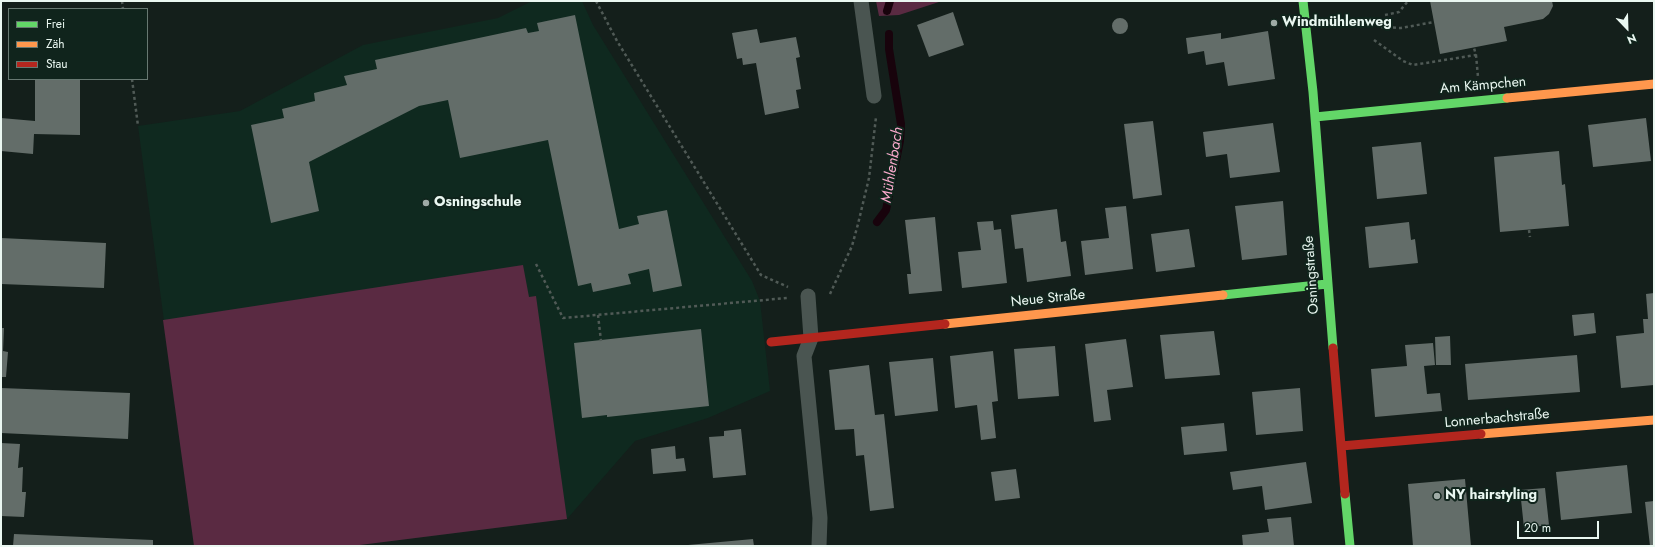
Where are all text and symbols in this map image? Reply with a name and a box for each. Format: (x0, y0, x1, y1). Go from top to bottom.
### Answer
legend (8, 8, 148, 80)
north arrow (1607, 8, 1647, 48)
text: Frei (46, 15, 65, 33)
place label: Windmühlenweg (1282, 15, 1392, 31)
marker: Windmühlenweg (1269, 18, 1279, 28)
text: N (1625, 30, 1639, 48)
text: Zäh (46, 35, 65, 53)
text: Stau (46, 55, 68, 73)
street label: Am Kämpchen (1439, 74, 1527, 98)
water label: Mühlenbach (878, 126, 908, 204)
place label: Osningschule (434, 195, 521, 211)
marker: Osningschule (421, 198, 431, 208)
street label: Osningstraße (1301, 235, 1323, 315)
street label: Neue Straße (1010, 287, 1086, 311)
street label: Lonnerbachstraße (1444, 406, 1550, 432)
place label: NY hairstyling (1445, 488, 1537, 504)
marker: NY hairstyling (1432, 491, 1442, 501)
scale bar (1519, 513, 1601, 539)
text: 20 m (1524, 519, 1551, 537)

